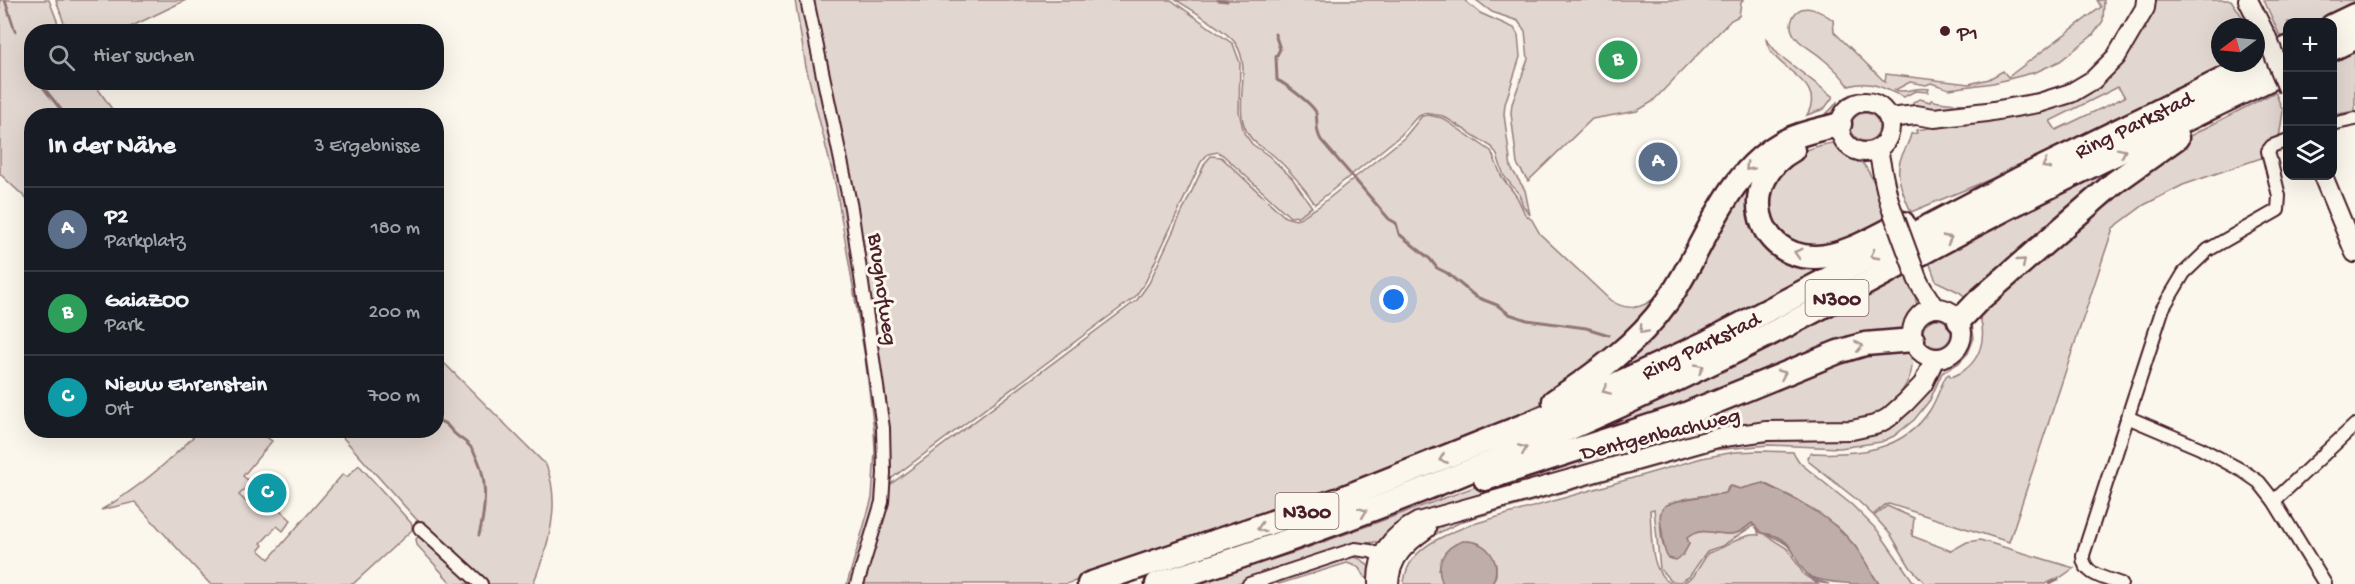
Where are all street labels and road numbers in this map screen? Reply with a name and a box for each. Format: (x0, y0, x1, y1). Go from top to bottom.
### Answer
street label: Ring Parkstad (2071, 86, 2200, 166)
street label: Brughofweg (860, 231, 902, 347)
road number: N300 (1806, 280, 1868, 316)
street label: Ring Parkstad (1638, 307, 1767, 387)
street label: Dentgenbachweg (1577, 403, 1743, 469)
road number: N300 (1276, 493, 1338, 529)

